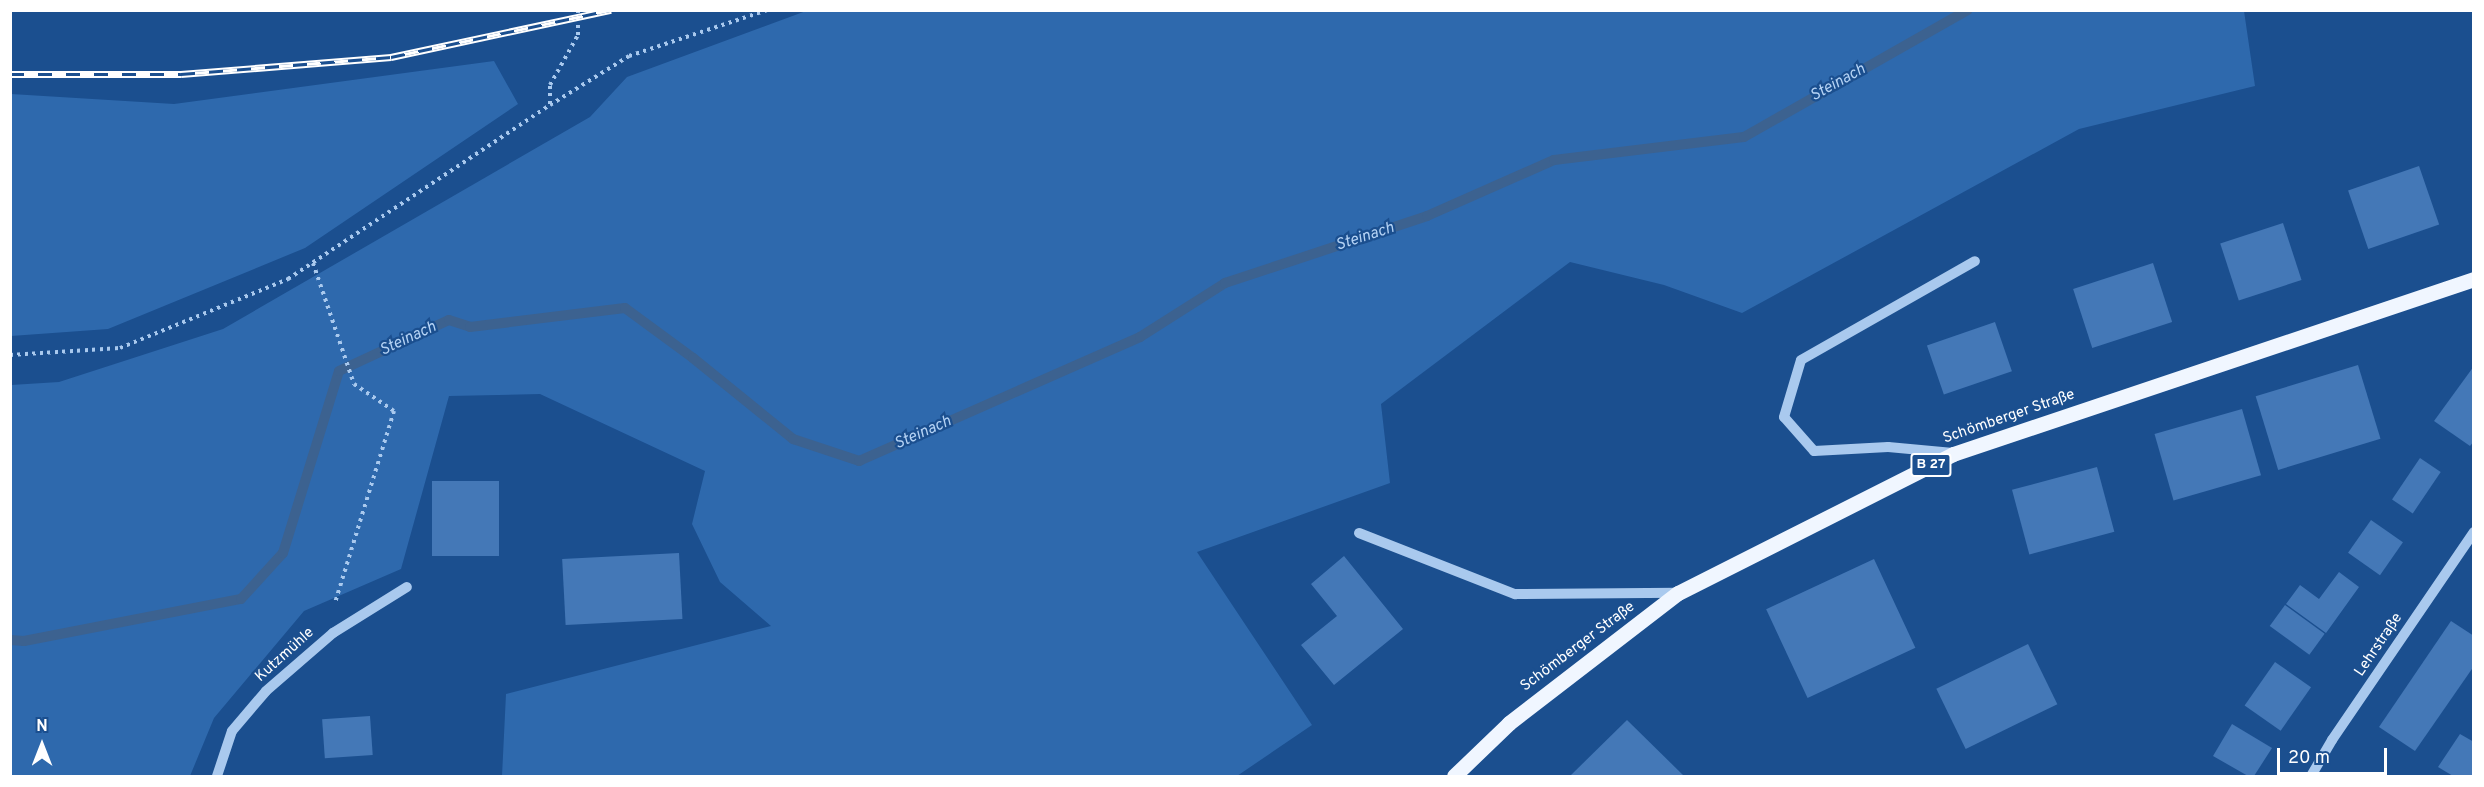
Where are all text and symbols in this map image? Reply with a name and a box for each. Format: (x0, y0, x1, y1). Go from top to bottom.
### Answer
water label: Steinach (1807, 60, 1869, 106)
water label: Steinach (1333, 219, 1397, 255)
water label: Steinach (377, 318, 439, 360)
street label: Schömberger Straße (1941, 386, 2077, 448)
water label: Steinach (892, 412, 954, 454)
road number: B 27 (1910, 454, 1952, 476)
street label: Schömberger Straße (1517, 598, 1639, 696)
street label: Lehrstraße (2351, 610, 2407, 680)
street label: Kutzmühle (252, 624, 318, 686)
north arrow (12, 715, 72, 775)
text: N (36, 717, 48, 737)
scale bar (2280, 736, 2390, 774)
text: 20 m (2288, 747, 2330, 770)

